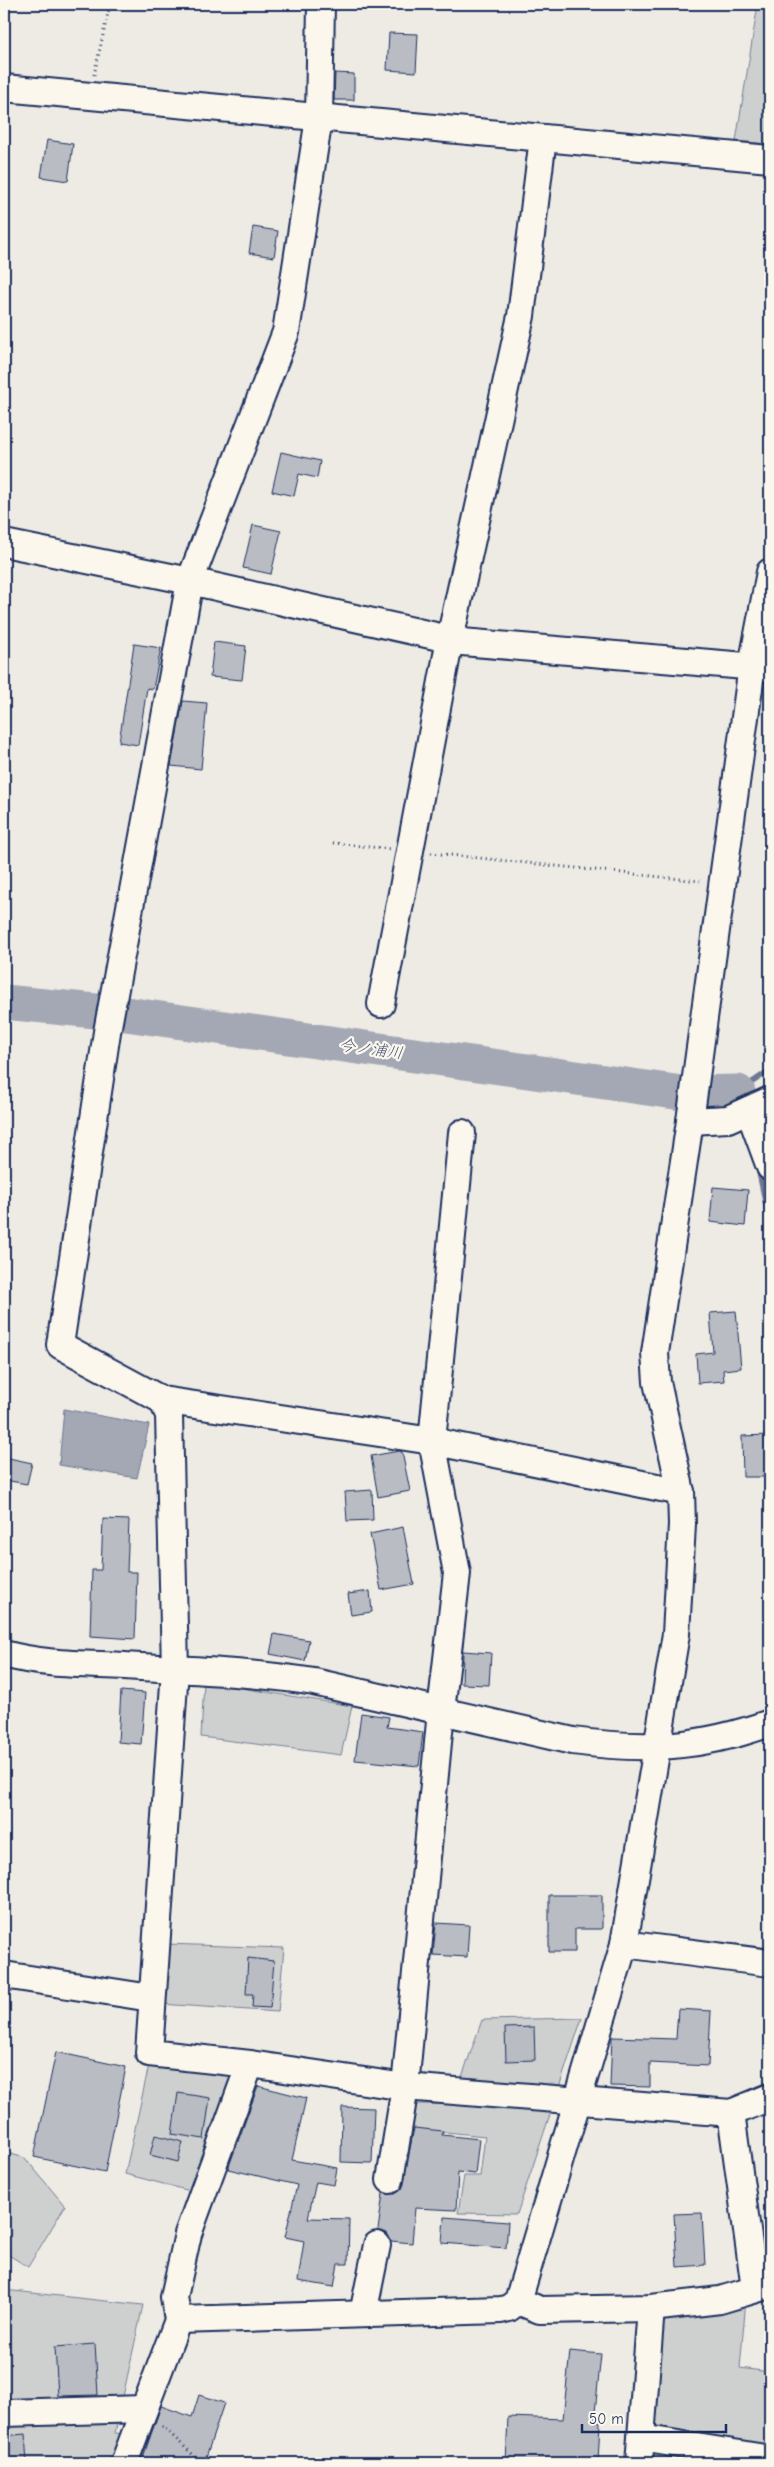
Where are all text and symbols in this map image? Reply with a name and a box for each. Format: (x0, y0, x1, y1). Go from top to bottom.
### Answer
water label: 今ノ浦川 (338, 1036, 404, 1062)
scale bar (582, 2402, 725, 2434)
text: 50 m (589, 2410, 624, 2428)

